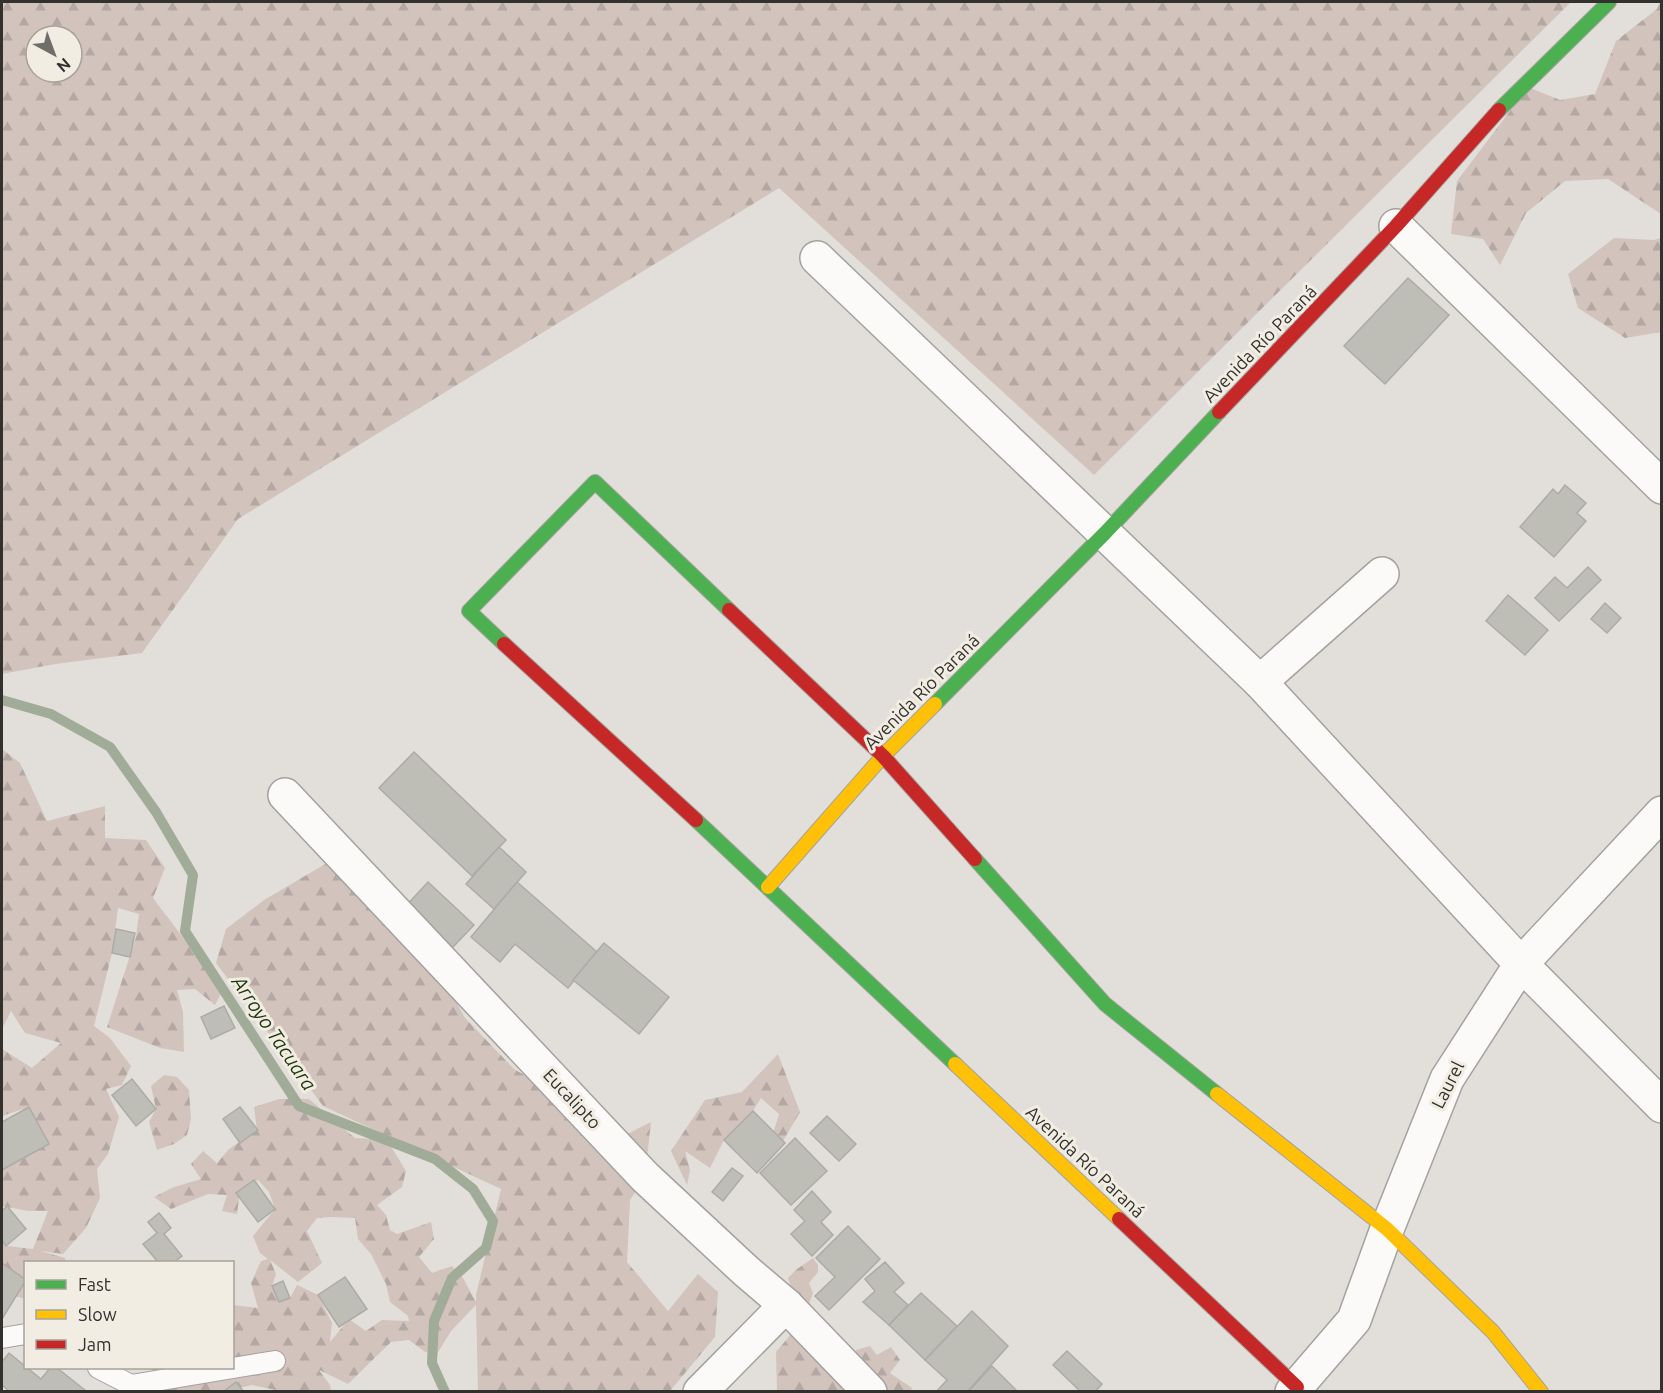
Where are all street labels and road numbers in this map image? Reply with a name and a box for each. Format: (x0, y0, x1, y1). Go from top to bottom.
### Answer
street label: Avenida Río Paraná (1198, 281, 1320, 406)
street label: Avenida Río Paraná (860, 630, 983, 753)
street label: Laurel (1427, 1057, 1468, 1111)
street label: Eucalipto (540, 1064, 606, 1133)
street label: Avenida Río Paraná (1022, 1101, 1149, 1221)

